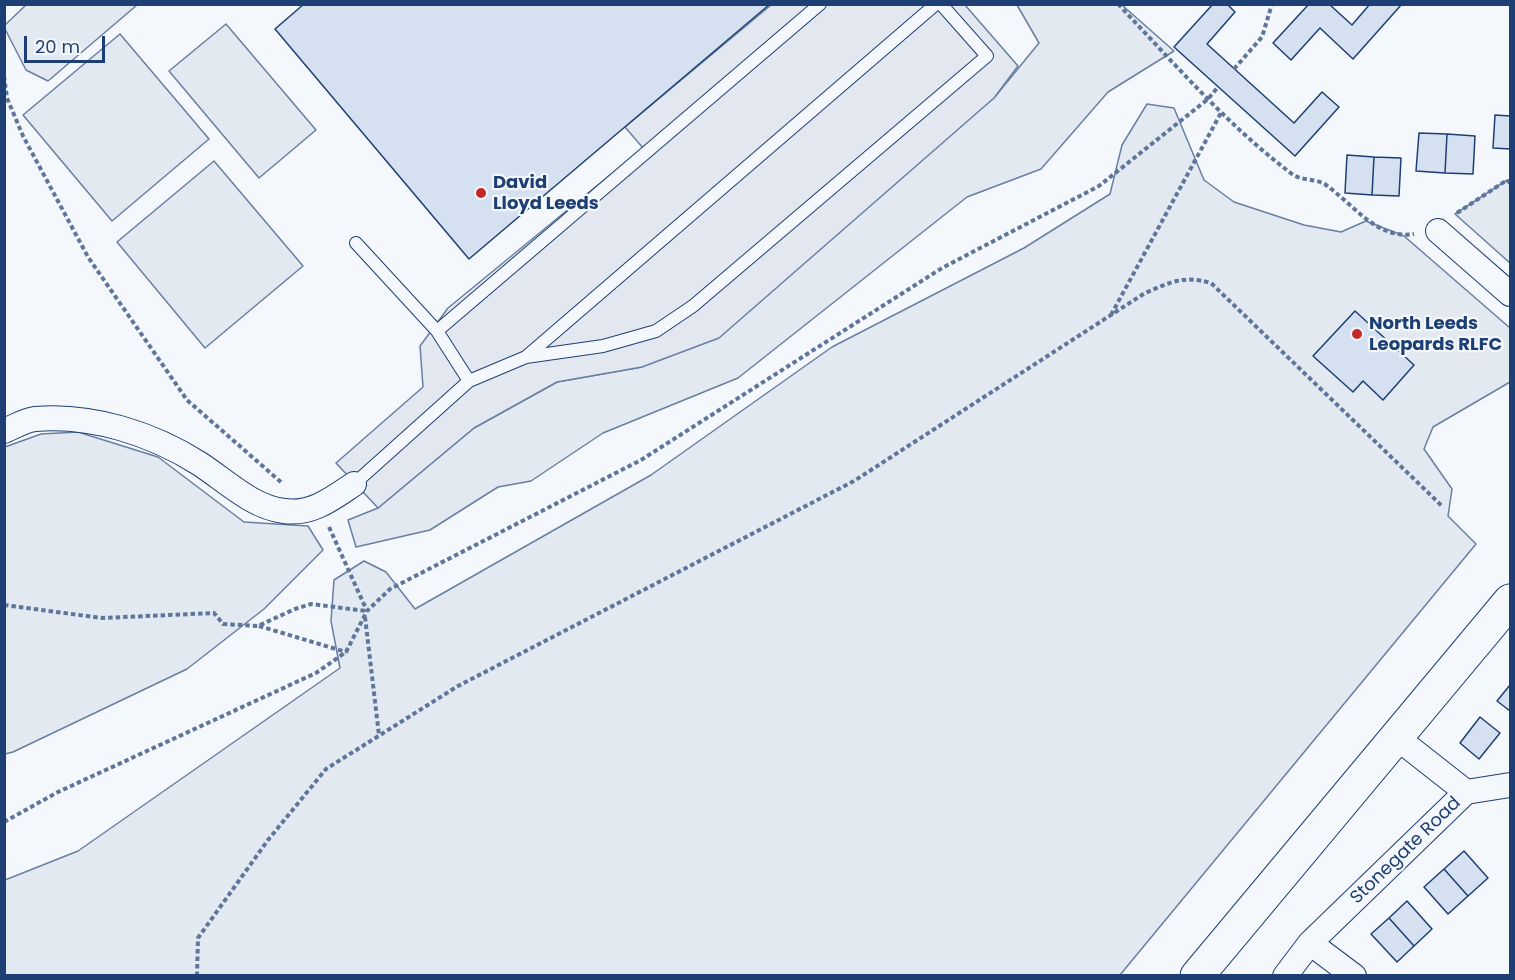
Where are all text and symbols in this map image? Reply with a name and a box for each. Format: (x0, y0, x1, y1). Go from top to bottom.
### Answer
scale bar (27, 24, 108, 62)
text: 20 m (35, 34, 80, 59)
place label: David Lloyd Leeds (493, 172, 599, 214)
marker: David Lloyd Leeds (474, 186, 488, 200)
place label: North Leeds Leopards RLFC (1369, 313, 1502, 356)
marker: North Leeds Leopards RLFC (1350, 327, 1364, 341)
street label: Stonegate Road (1346, 793, 1466, 909)

